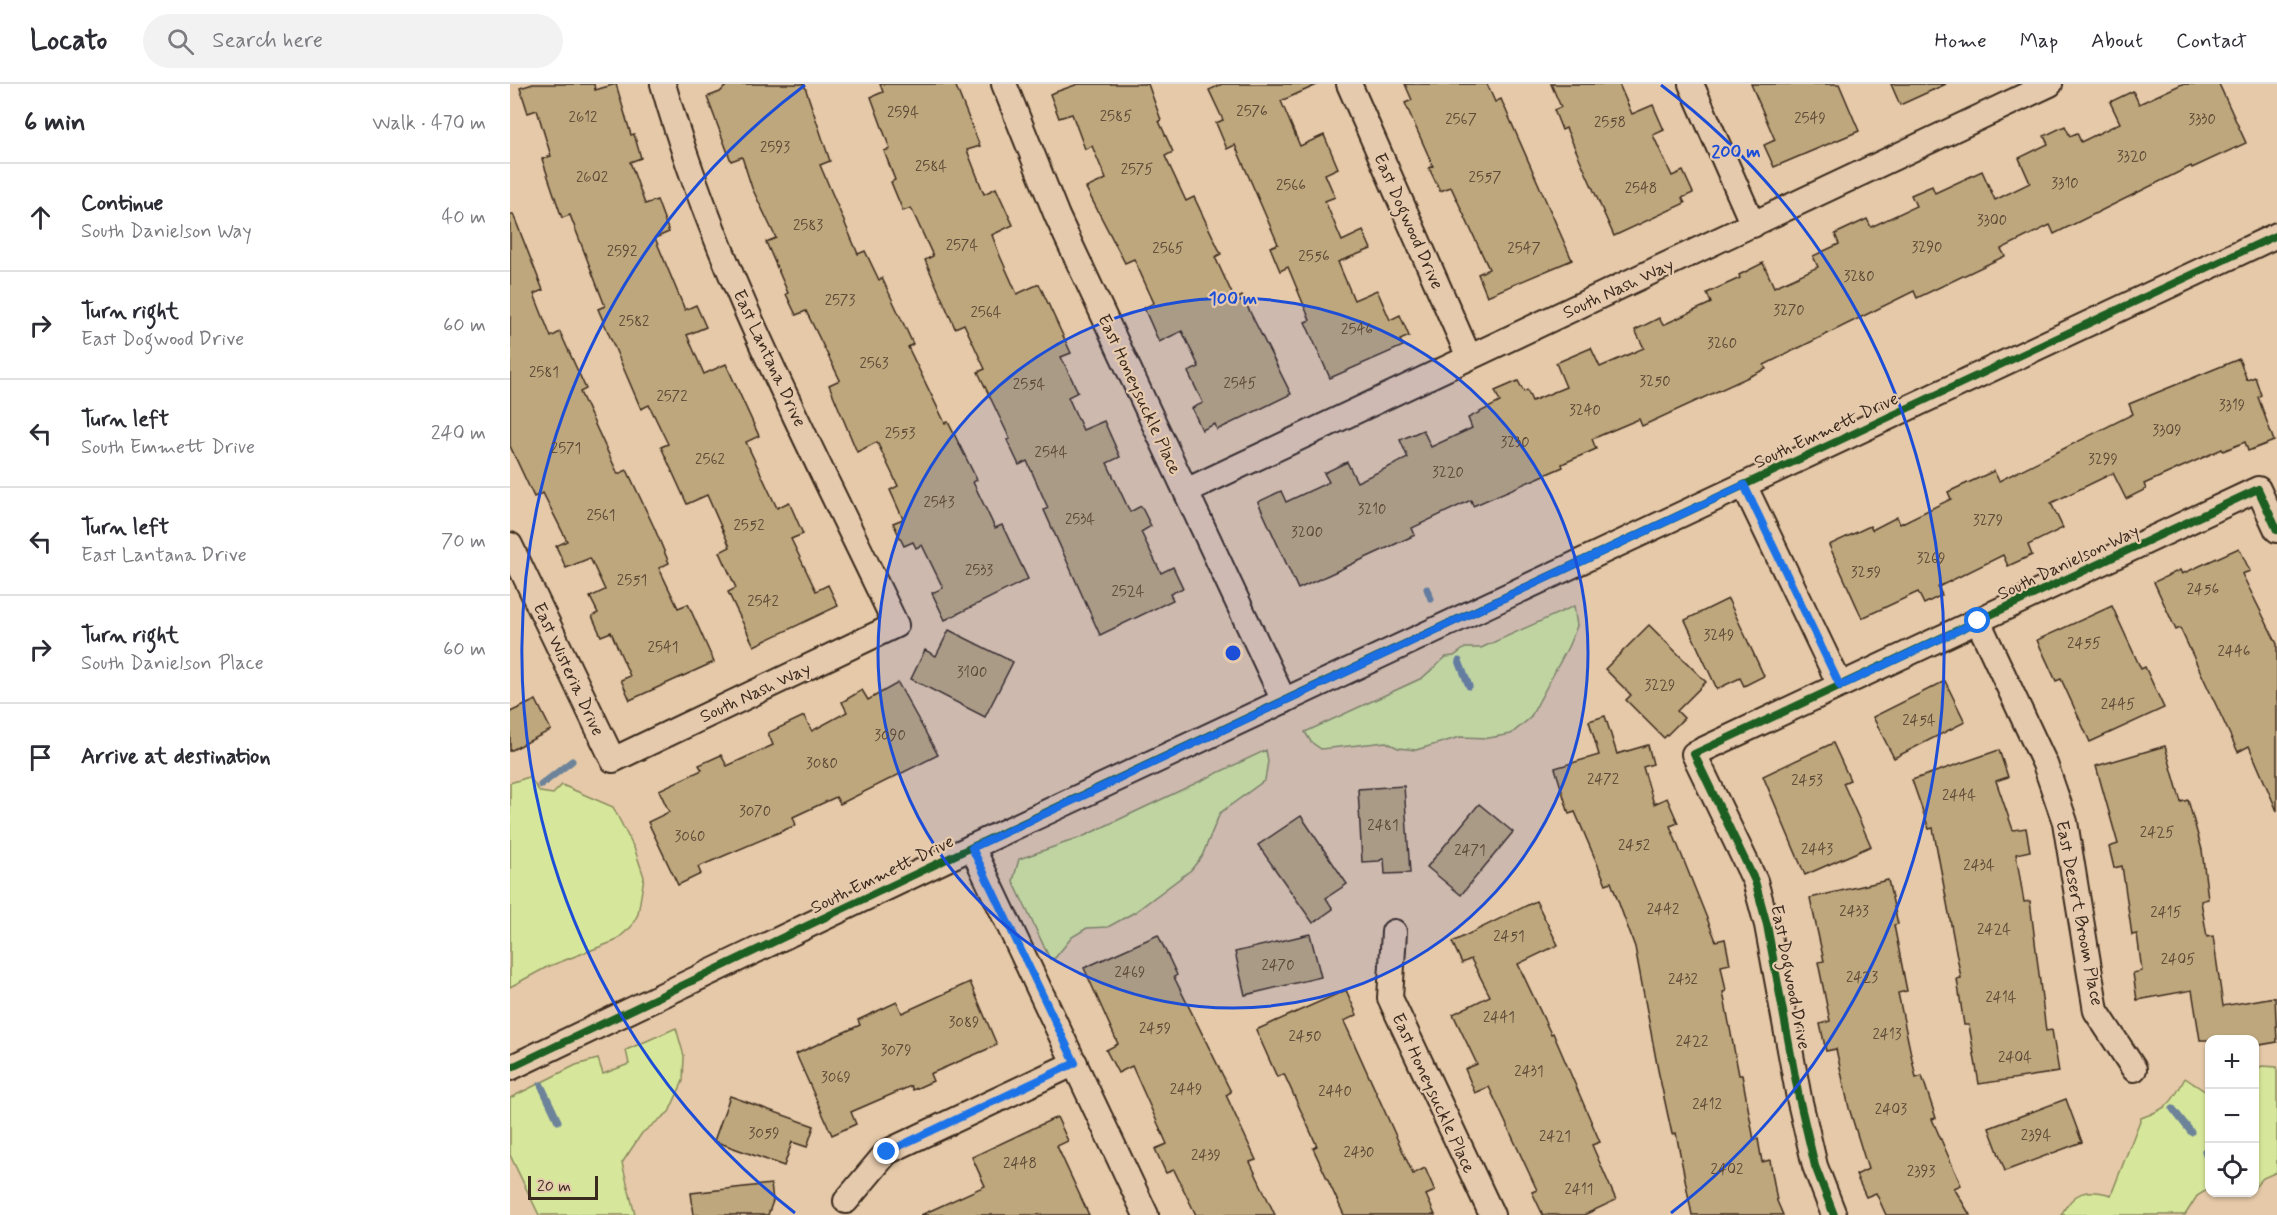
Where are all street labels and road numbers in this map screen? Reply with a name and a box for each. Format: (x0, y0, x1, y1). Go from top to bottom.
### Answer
street label: East Dogwood Drive (1365, 149, 1449, 294)
street label: South Nash Way (1559, 253, 1678, 325)
street label: East Lantana Drive (727, 286, 811, 431)
street label: East Honeysuckle Place (1091, 310, 1187, 479)
street label: South Emmett Drive (1750, 387, 1902, 475)
street label: South Danielson Way (1994, 520, 2143, 606)
street label: East Wisteria Drive (527, 599, 610, 740)
street label: South Nash Way (696, 657, 815, 729)
street label: East Desert Broom Place (2049, 818, 2109, 1008)
street label: South Emmett Drive (807, 830, 958, 920)
street label: East Dogwood Drive (1762, 903, 1816, 1052)
street label: East Honeysuckle Place (1385, 1009, 1481, 1178)

